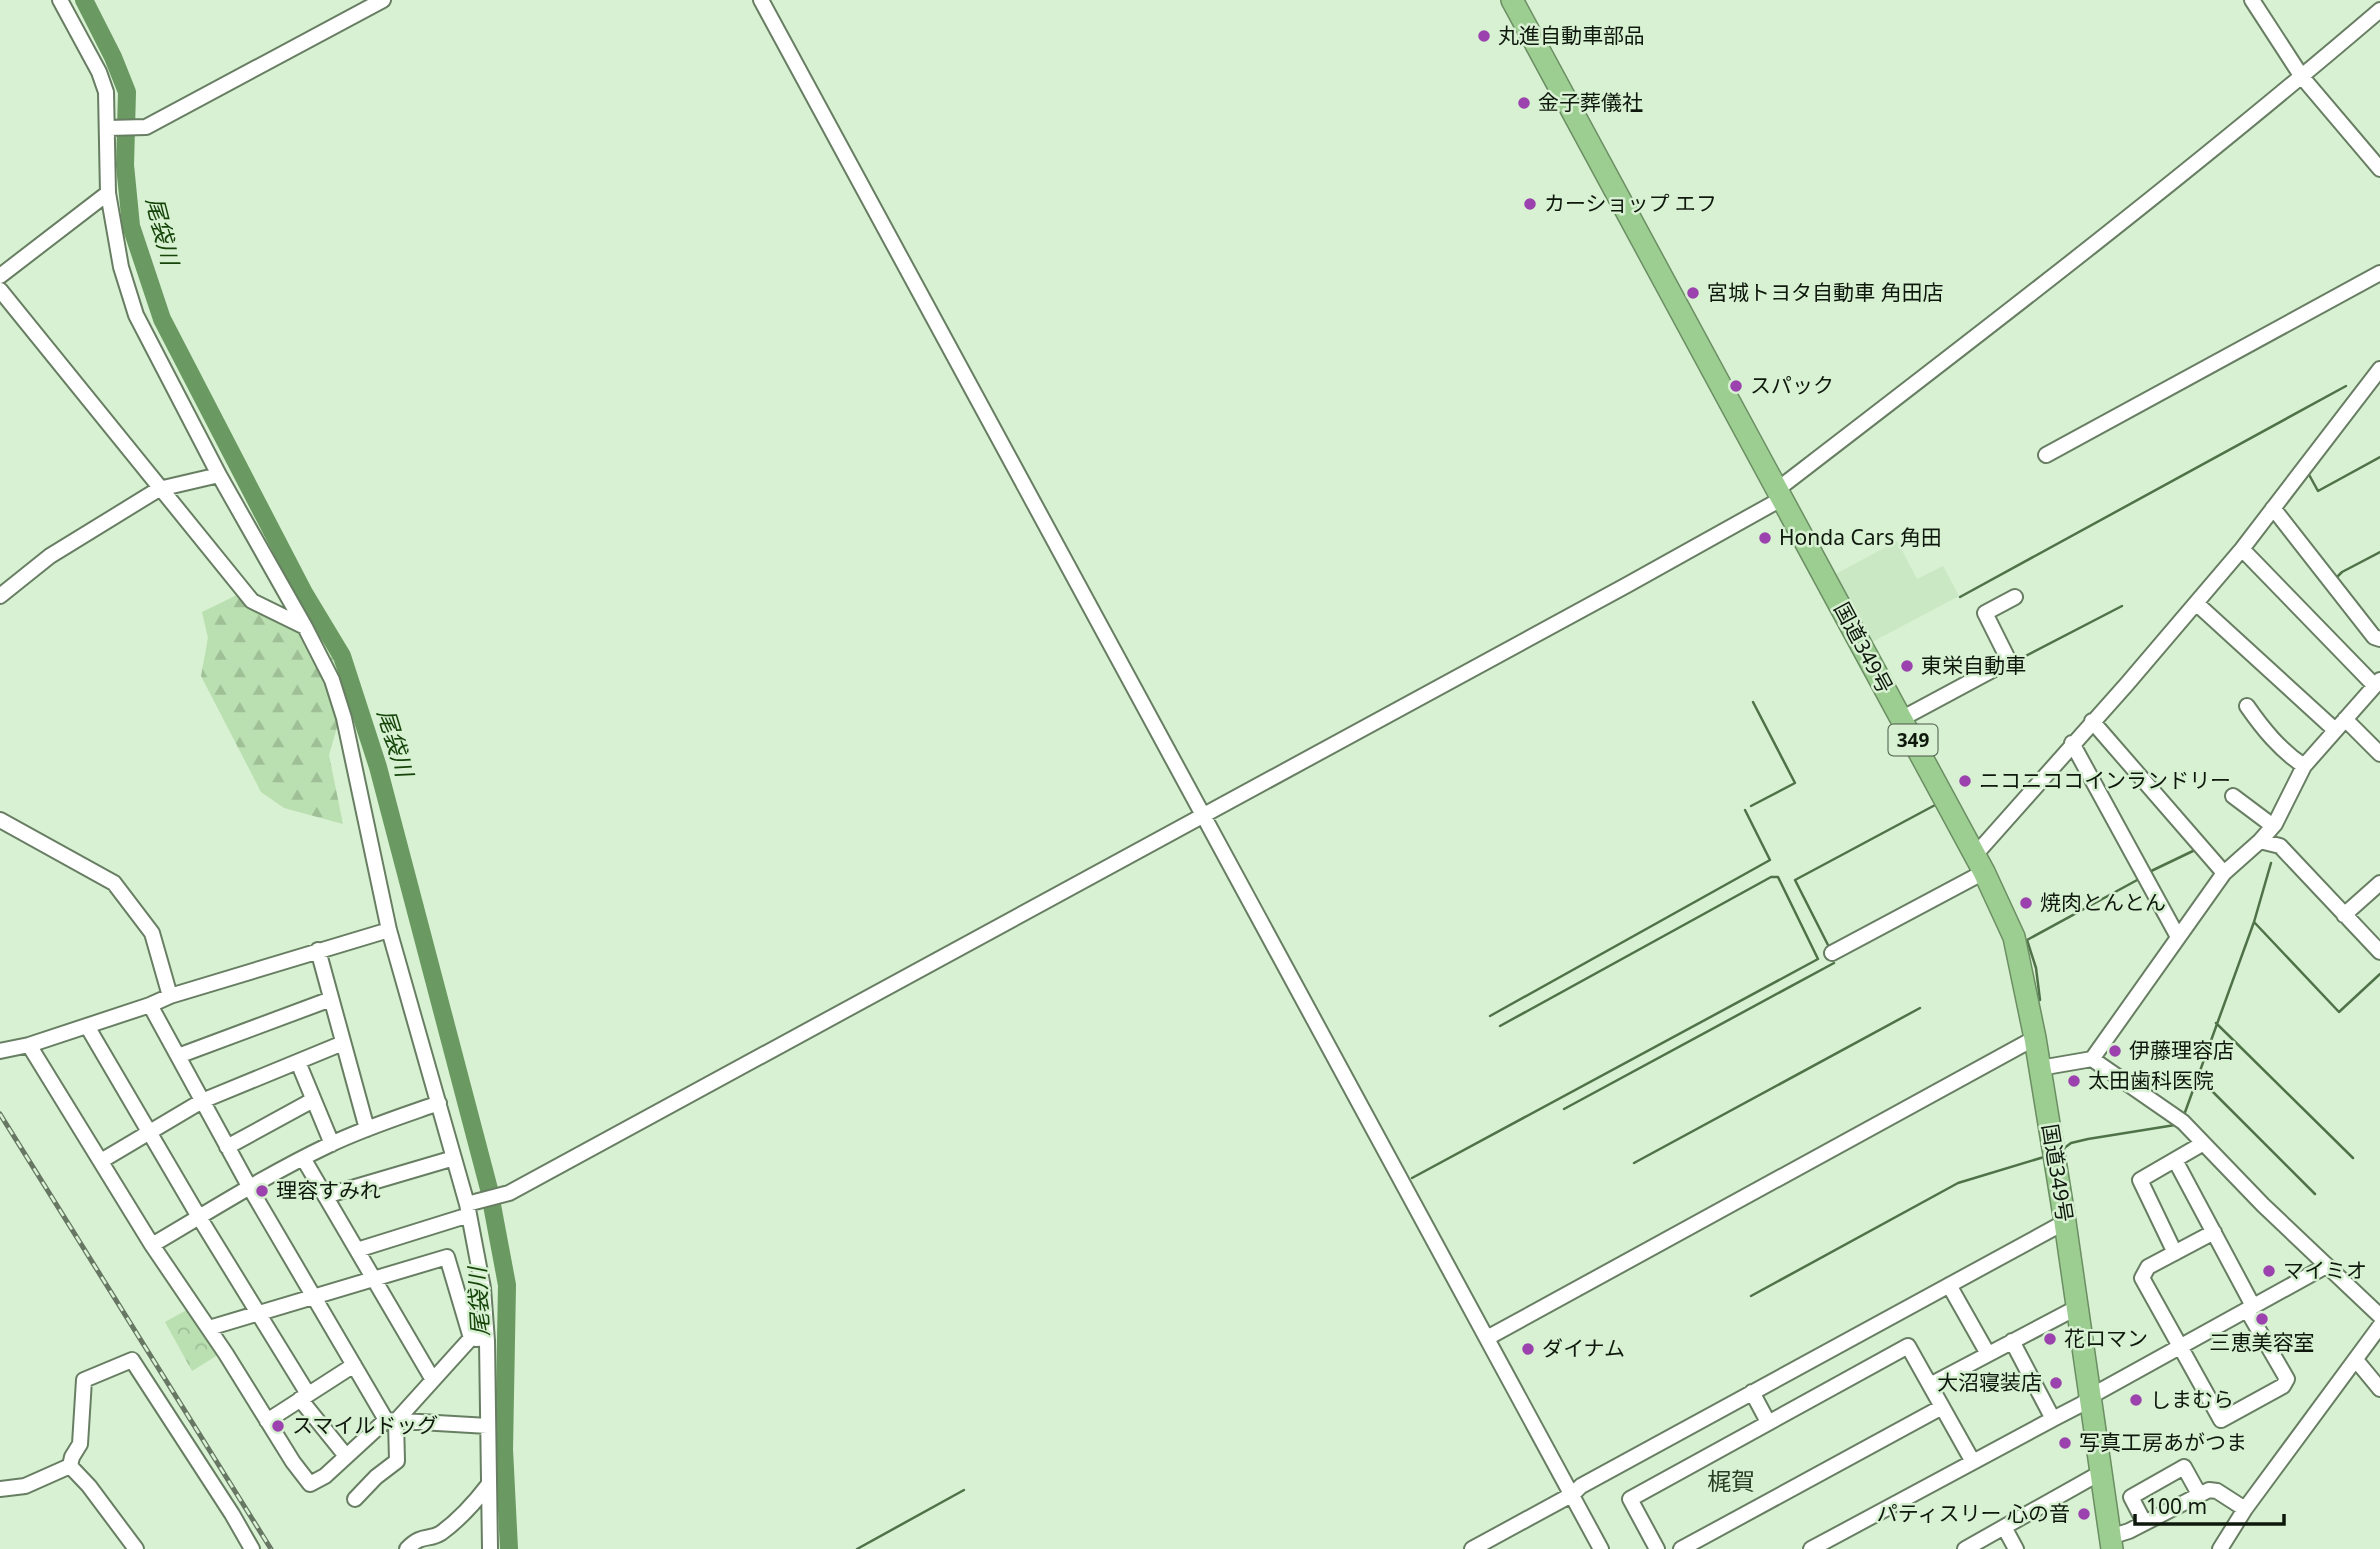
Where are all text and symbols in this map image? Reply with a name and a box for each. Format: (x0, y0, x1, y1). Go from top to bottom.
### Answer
place label: 丸進自動車部品 (1498, 21, 1645, 49)
marker: 丸進自動車部品 (1476, 28, 1492, 44)
place label: 金子葬儀社 (1538, 88, 1643, 116)
marker: 金子葬儀社 (1516, 95, 1532, 111)
place label: カーショップ エフ (1544, 189, 1717, 217)
water label: 尾袋川 (139, 193, 188, 271)
marker: カーショップ エフ (1522, 196, 1538, 212)
place label: 宮城トヨタ自動車 角田店 (1707, 278, 1943, 306)
marker: 宮城トヨタ自動車 角田店 (1685, 285, 1701, 301)
place label: スパック (1750, 371, 1834, 399)
marker: スパック (1728, 378, 1744, 394)
place label: Honda Cars 角田 (1779, 523, 1942, 551)
marker: Honda Cars 角田 (1757, 530, 1773, 546)
street label: 国道349号 (1828, 597, 1899, 698)
place label: 東栄自動車 (1921, 651, 2026, 679)
marker: 東栄自動車 (1899, 658, 1915, 674)
water label: 尾袋川 (371, 705, 422, 783)
road number: 349 (1888, 724, 1938, 755)
place label: ニコニココインランドリー (1979, 766, 2231, 794)
marker: ニコニココインランドリー (1957, 773, 1973, 789)
place label: 焼肉とんとん (2040, 888, 2166, 916)
marker: 焼肉とんとん (2018, 895, 2034, 911)
place label: 伊藤理容店 (2129, 1036, 2234, 1064)
marker: 伊藤理容店 (2107, 1043, 2123, 1059)
place label: 太田歯科医院 (2088, 1066, 2214, 1094)
marker: 太田歯科医院 (2066, 1073, 2082, 1089)
street label: 国道349号 (2036, 1122, 2080, 1224)
place label: 理容すみれ (276, 1176, 381, 1204)
marker: 理容すみれ (254, 1183, 270, 1199)
place label: マイミオ (2283, 1256, 2367, 1284)
marker: マイミオ (2261, 1263, 2277, 1279)
water label: 尾袋川 (460, 1264, 496, 1337)
marker: 三恵美容室 (2254, 1311, 2270, 1327)
place label: 花ロマン (2064, 1324, 2148, 1352)
place label: 三恵美容室 (2210, 1328, 2315, 1356)
marker: 花ロマン (2042, 1331, 2058, 1347)
place label: ダイナム (1542, 1334, 1625, 1362)
marker: ダイナム (1520, 1341, 1536, 1357)
place label: 大沼寝装店 (1937, 1368, 2042, 1396)
marker: 大沼寝装店 (2048, 1375, 2064, 1391)
place label: しまむら (2150, 1385, 2234, 1413)
marker: しまむら (2128, 1392, 2144, 1408)
place label: スマイルドッグ (292, 1411, 438, 1439)
marker: スマイルドッグ (270, 1418, 286, 1434)
place label: 写真工房あがつま (2079, 1428, 2247, 1456)
marker: 写真工房あがつま (2057, 1435, 2073, 1451)
district label: 梶賀 (1707, 1464, 1755, 1497)
scale bar (2135, 1482, 2284, 1526)
text: 100 m (2146, 1492, 2207, 1520)
place label: パティスリー 心の音 (1877, 1499, 2070, 1527)
marker: パティスリー 心の音 (2076, 1506, 2092, 1522)

